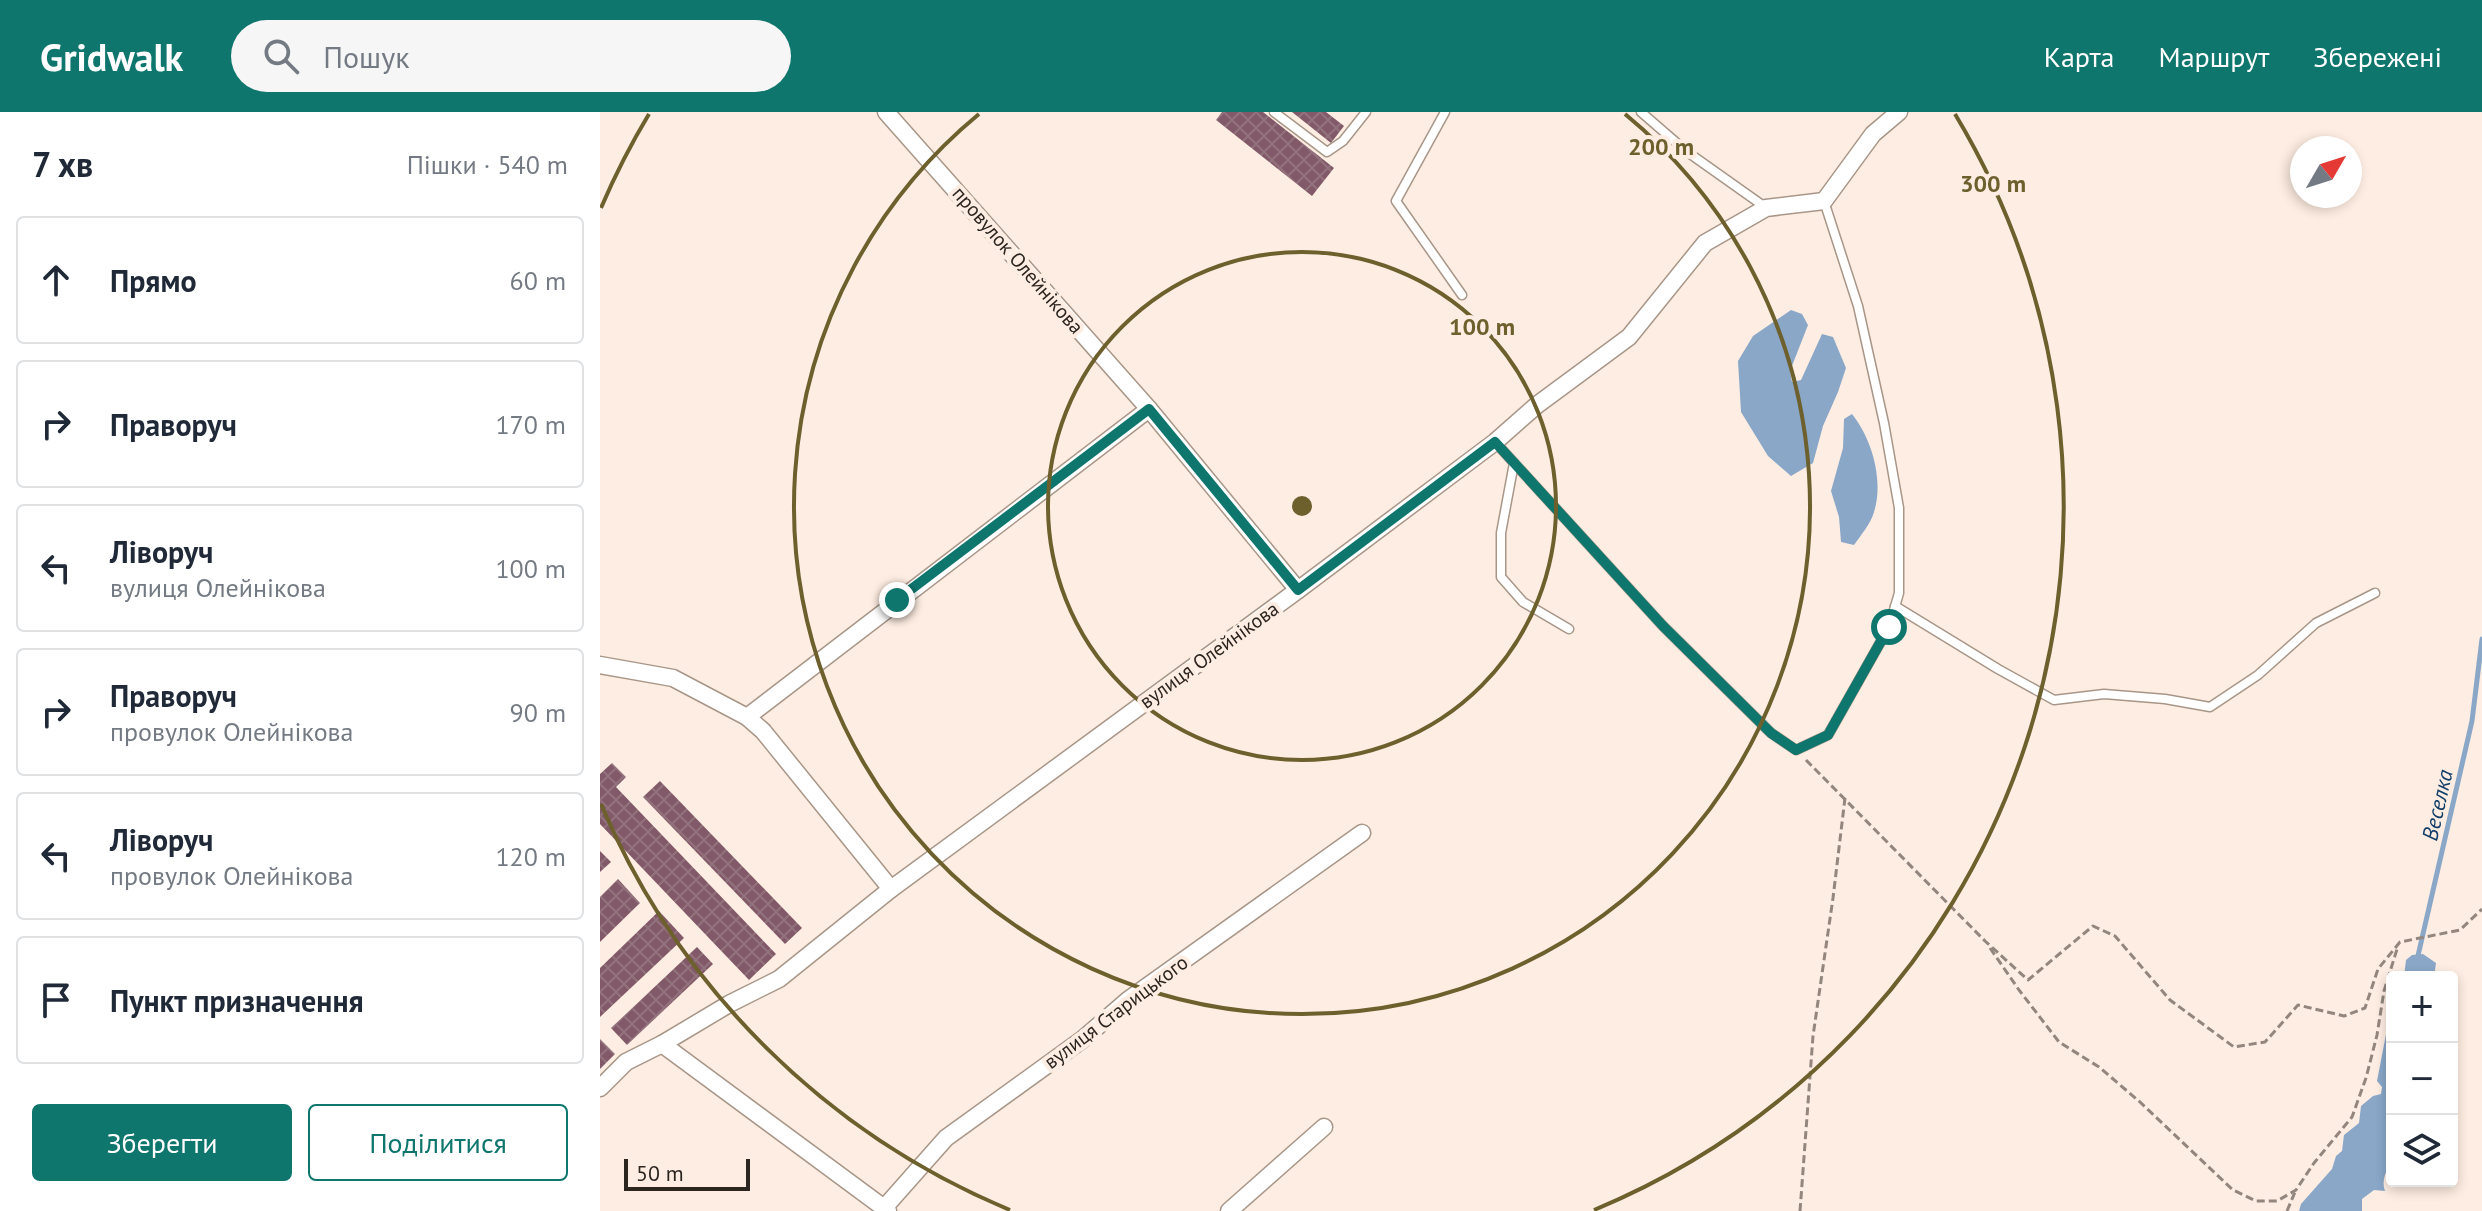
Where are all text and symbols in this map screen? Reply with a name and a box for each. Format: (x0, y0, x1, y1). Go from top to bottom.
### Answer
search box (231, 20, 791, 92)
text: Gridwalk (40, 32, 183, 81)
icon: search (259, 34, 303, 78)
text: Пошук (323, 37, 410, 76)
text: Карта (2044, 38, 2115, 75)
text: Маршрут (2159, 38, 2269, 75)
text: Збережені (2313, 38, 2442, 75)
text: 200 m (1628, 131, 1694, 162)
north arrow (2290, 136, 2362, 208)
text: 7 хв (32, 142, 93, 186)
text: Пішки · 540 m (407, 148, 568, 181)
text: 300 m (1960, 168, 2026, 199)
street label: провулок Олейнікова (947, 181, 1089, 339)
icon: ahead (34, 258, 78, 302)
text: Прямо (110, 261, 197, 300)
text: 60 m (510, 264, 566, 297)
text: 100 m (1449, 311, 1515, 342)
icon: right (34, 402, 78, 446)
text: Праворуч (110, 405, 237, 444)
text: 170 m (495, 408, 566, 441)
centre of rings (1288, 492, 1316, 520)
text: Ліворуч (110, 532, 213, 571)
icon: left (34, 546, 78, 590)
text: 100 m (495, 552, 566, 585)
text: вулиця Олейнікова (110, 571, 326, 604)
route end (879, 582, 915, 618)
street label: вулиця Олейнікова (1134, 596, 1284, 714)
route start (1871, 609, 1907, 645)
text: Праворуч (110, 676, 237, 715)
icon: right (34, 690, 78, 734)
text: 90 m (510, 696, 566, 729)
text: провулок Олейнікова (110, 715, 353, 748)
water label: Веселка (2415, 766, 2459, 843)
text: Ліворуч (110, 820, 213, 859)
icon: left (34, 834, 78, 878)
text: 120 m (495, 840, 566, 873)
text: провулок Олейнікова (110, 859, 353, 892)
street label: вулиця Старицького (1039, 949, 1193, 1075)
map controls (2386, 971, 2458, 1187)
button: + (2386, 971, 2458, 1043)
icon: arrive (34, 978, 78, 1022)
text: Пункт призначення (110, 981, 364, 1020)
button: − (2386, 1043, 2458, 1115)
button: Зберегти (32, 1104, 292, 1181)
button: Поділитися (308, 1104, 568, 1181)
button: layers (2386, 1115, 2458, 1187)
scale bar (624, 1155, 750, 1191)
text: 50 m (636, 1159, 684, 1187)

